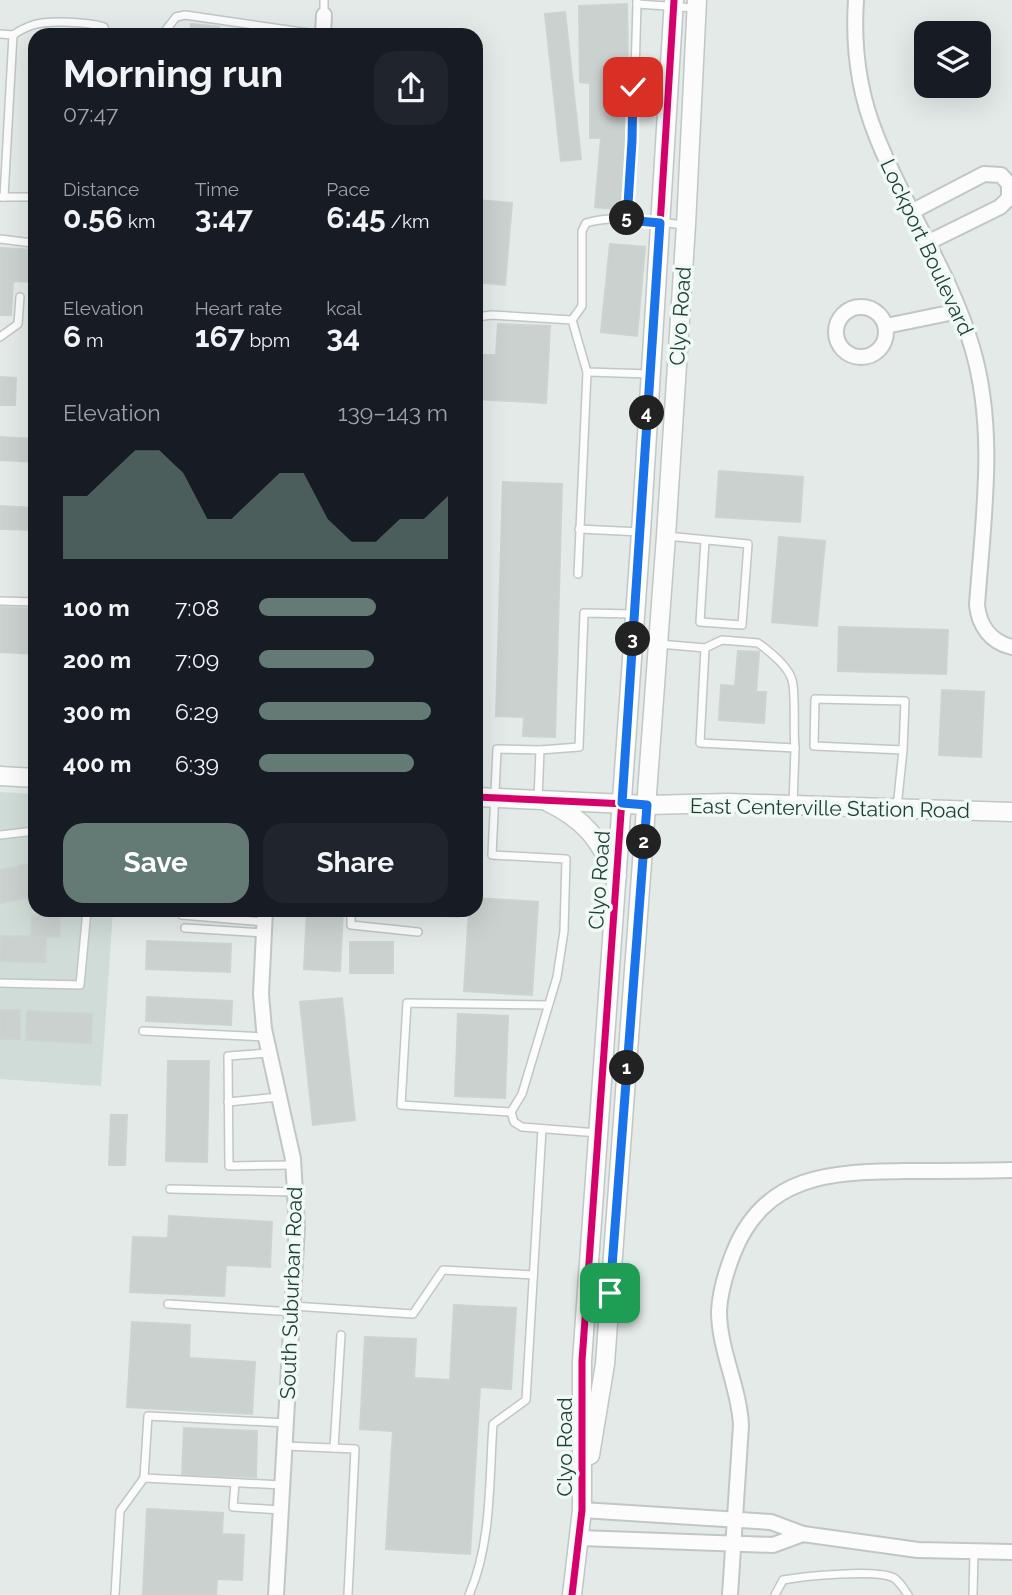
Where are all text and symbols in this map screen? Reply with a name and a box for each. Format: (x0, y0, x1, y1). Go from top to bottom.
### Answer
map controls (914, 21, 991, 98)
button: layers (914, 21, 991, 98)
text: Morning run (63, 51, 283, 96)
button: share (374, 51, 448, 125)
pin (603, 57, 663, 117)
icon: check (614, 68, 652, 106)
text: 07:47 (63, 100, 118, 127)
street label: Lockport Boulevard (875, 155, 979, 339)
text: Distance (63, 178, 139, 200)
text: Time (195, 178, 239, 200)
text: Pace (326, 178, 370, 200)
text: 0.56 (63, 200, 123, 235)
text: 3:47 (195, 200, 253, 235)
text: 6:45 (326, 200, 386, 235)
pin: 5 (610, 200, 644, 235)
text: 5 (621, 206, 632, 228)
text: km (123, 210, 155, 232)
text: /km (386, 210, 430, 232)
street label: Clyo Road (664, 266, 696, 366)
text: Elevation (63, 297, 144, 319)
text: Heart rate (195, 297, 282, 319)
text: kcal (326, 297, 362, 319)
text: 6 (63, 319, 81, 354)
text: 167 (195, 319, 245, 354)
text: 34 (326, 319, 360, 354)
text: m (81, 329, 104, 351)
text: bpm (245, 329, 290, 351)
pin: 4 (630, 396, 664, 430)
text: Elevation (63, 399, 161, 426)
text: 139–143 m (338, 399, 448, 426)
text: 4 (641, 401, 652, 423)
text: 100 m (63, 594, 130, 621)
text: 7:08 (175, 594, 219, 621)
pin: 3 (616, 622, 650, 656)
text: 3 (627, 627, 638, 649)
text: 200 m (63, 646, 131, 673)
text: 7:09 (175, 646, 219, 673)
text: 300 m (63, 698, 131, 725)
text: 6:29 (175, 698, 219, 725)
text: 400 m (63, 750, 131, 777)
text: 6:39 (175, 750, 219, 777)
street label: East Centerville Station Road (690, 793, 970, 823)
button: Save (63, 823, 249, 903)
button: Share (263, 823, 448, 903)
pin: 2 (626, 824, 662, 860)
street label: Clyo Road (583, 830, 615, 930)
text: 2 (638, 830, 649, 852)
pin: 1 (610, 1050, 644, 1086)
text: 1 (622, 1056, 631, 1078)
street label: South Suburban Road (275, 1186, 307, 1400)
pin (580, 1263, 640, 1323)
icon: arrive (591, 1274, 629, 1312)
street label: Clyo Road (552, 1398, 577, 1496)

